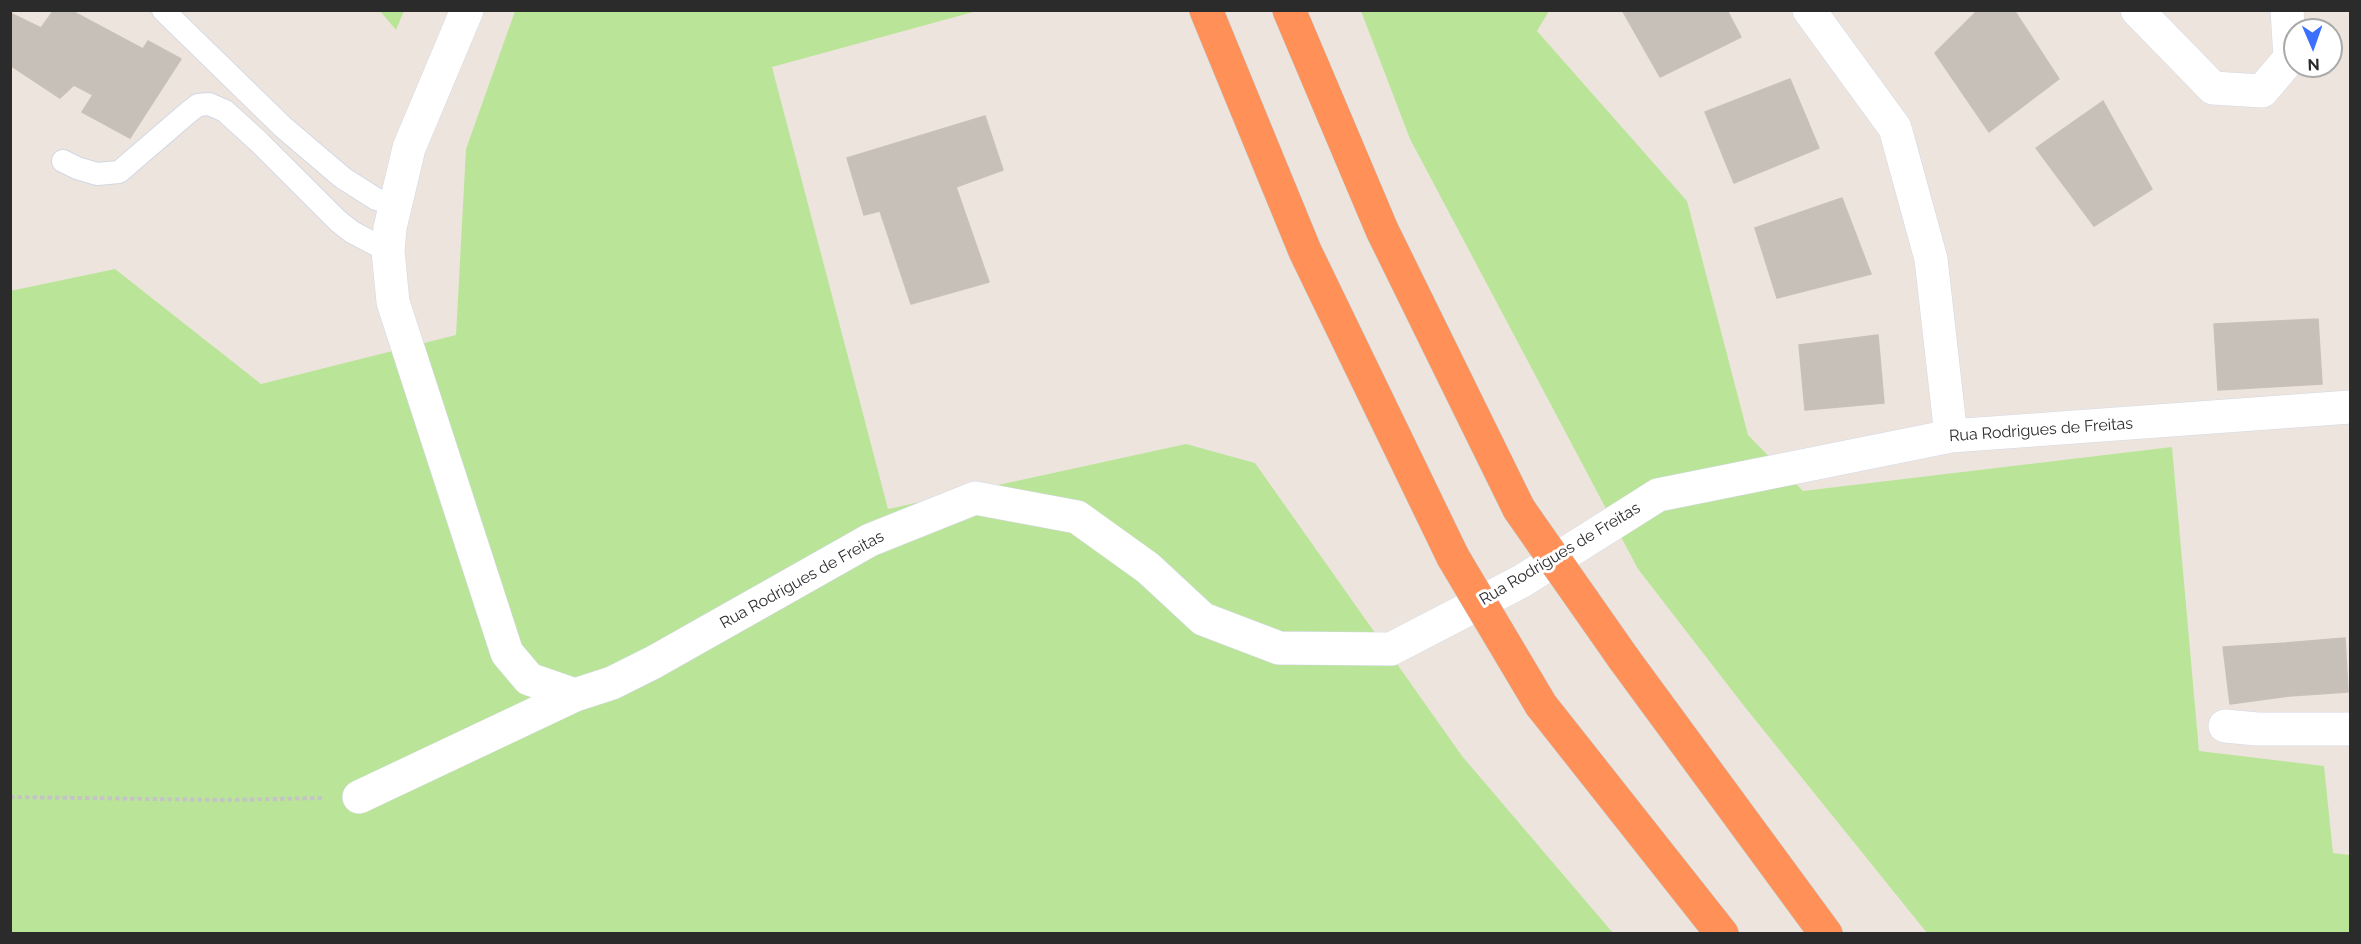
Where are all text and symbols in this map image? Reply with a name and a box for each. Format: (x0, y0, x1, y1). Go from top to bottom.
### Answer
north arrow (2283, 18, 2343, 78)
text: N (2307, 55, 2320, 74)
street label: Rua Rodrigues de Freitas (1948, 414, 2134, 446)
street label: Rua Rodrigues de Freitas (1476, 498, 1644, 610)
street label: Rua Rodrigues de Freitas (717, 527, 887, 633)

